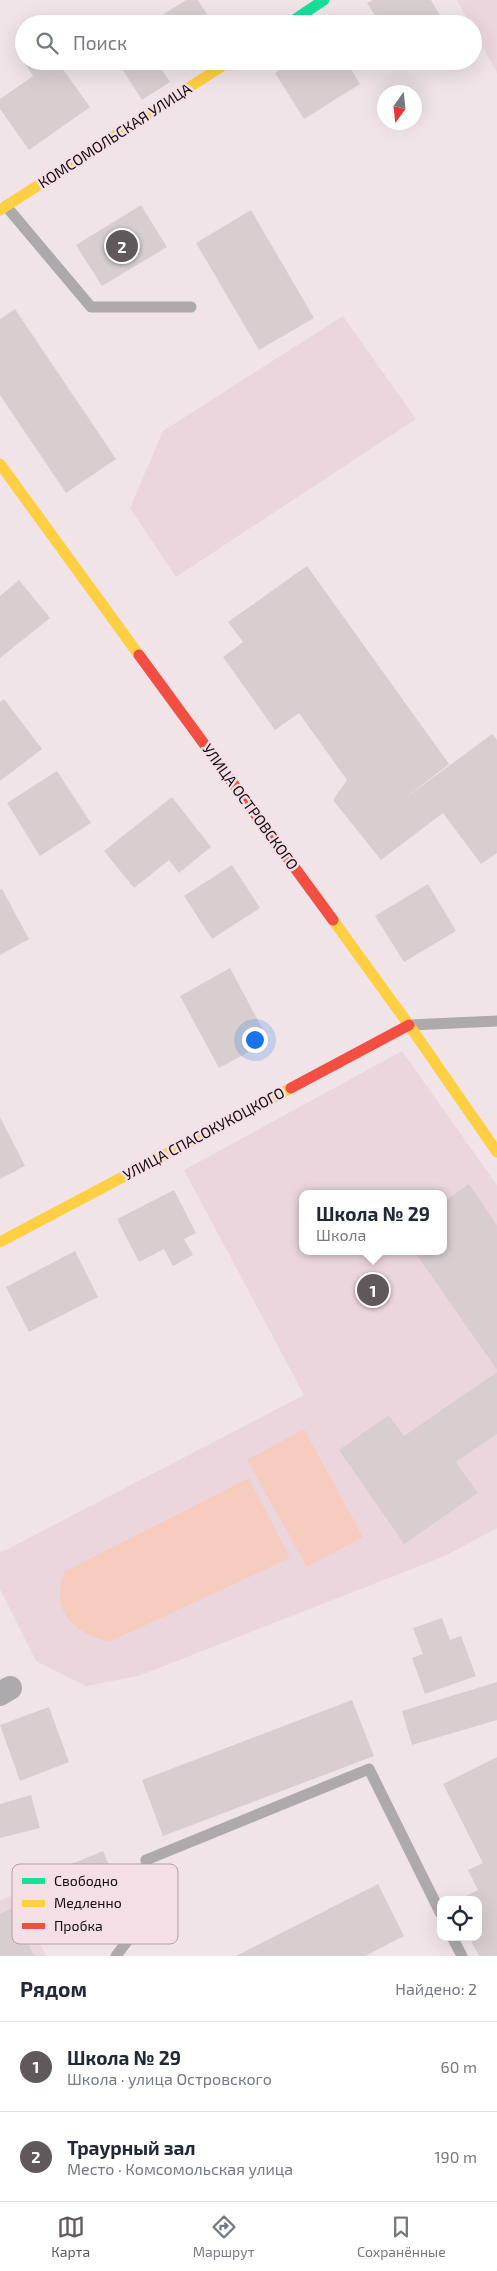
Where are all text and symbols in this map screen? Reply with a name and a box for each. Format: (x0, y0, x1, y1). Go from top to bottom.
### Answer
search box (15, 15, 482, 70)
icon: search (33, 29, 61, 57)
text: Поиск (73, 31, 127, 54)
street label: КОМСОМОЛЬСКАЯ УЛИЦА (34, 78, 195, 192)
north arrow (377, 85, 422, 130)
pin: 2 (106, 227, 138, 265)
street label: УЛИЦА ОСТРОВСКОГО (199, 740, 303, 873)
your location (242, 1027, 268, 1053)
street label: УЛИЦА СПАСОКУКОЦКОГО (120, 1083, 287, 1183)
popup (299, 1190, 447, 1255)
text: Школа № 29 (316, 1202, 430, 1225)
text: Школа (316, 1225, 366, 1244)
pin: 1 (357, 1271, 389, 1309)
legend (12, 1864, 178, 1944)
text: Свободно (54, 1872, 118, 1889)
text: Медленно (54, 1894, 122, 1911)
map controls (437, 1896, 482, 1941)
button: locate (437, 1896, 482, 1941)
text: Пробка (54, 1917, 103, 1934)
text: Рядом (20, 1976, 87, 2001)
text: Найдено: 2 (395, 1979, 477, 1998)
text: Школа № 29 (67, 2046, 181, 2069)
text: 1 (33, 2057, 39, 2076)
text: 60 m (441, 2057, 477, 2076)
text: Школа · улица Островского (67, 2069, 272, 2088)
text: Траурный зал (67, 2136, 196, 2159)
text: 2 (31, 2147, 41, 2166)
text: 190 m (434, 2147, 477, 2166)
text: Место · Комсомольская улица (67, 2159, 293, 2178)
tab: Карта (51, 2213, 90, 2260)
tab: Маршрут (193, 2213, 255, 2260)
tab: Сохранённые (357, 2213, 446, 2260)

